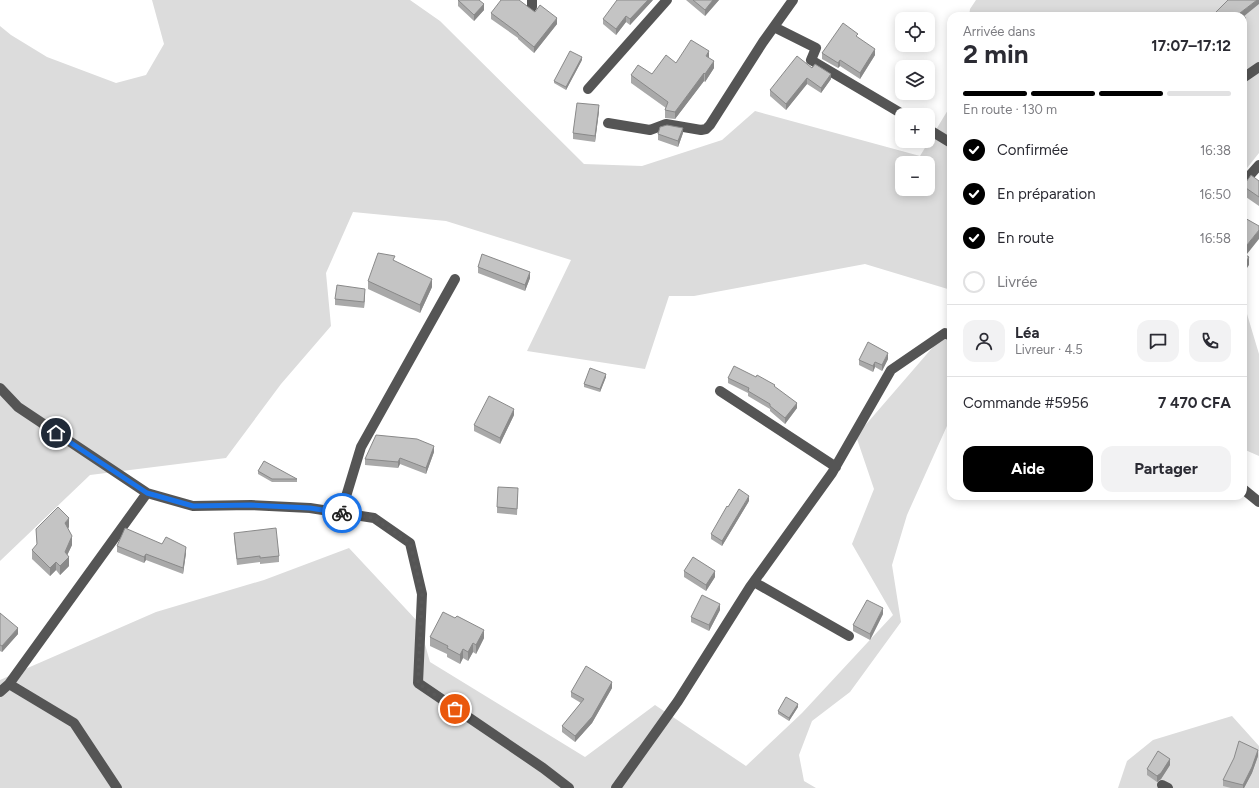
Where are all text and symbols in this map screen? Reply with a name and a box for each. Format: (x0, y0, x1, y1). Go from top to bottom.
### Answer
map controls (895, 12, 935, 196)
button: locate (895, 12, 935, 52)
text: Arrivée dans (963, 24, 1035, 39)
text: 17:07–17:12 (1151, 37, 1231, 55)
text: 2 min (963, 38, 1029, 70)
button: layers (895, 60, 935, 100)
text: En route · 130 m (963, 102, 1057, 117)
button: + (895, 108, 935, 148)
icon: check (963, 139, 985, 161)
text: Confirmée (997, 141, 1068, 159)
text: 16:38 (1200, 143, 1231, 158)
button: − (895, 156, 935, 196)
icon: check (963, 183, 985, 205)
text: En préparation (997, 185, 1096, 203)
text: 16:50 (1199, 187, 1231, 202)
icon: check (963, 227, 985, 249)
text: En route (997, 229, 1054, 247)
text: 16:58 (1200, 231, 1231, 246)
text: Livrée (997, 273, 1038, 291)
button: person (963, 320, 1005, 362)
button: chat (1137, 320, 1179, 362)
button: phone (1189, 320, 1231, 362)
text: Léa (1015, 324, 1039, 342)
text: Livreur · 4.5 (1015, 342, 1083, 357)
text: Commande #5956 (963, 394, 1088, 412)
text: 7 470 CFA (1158, 394, 1231, 412)
pin (39, 416, 73, 450)
icon: home (45, 422, 67, 444)
button: Aide (963, 446, 1093, 492)
button: Partager (1101, 446, 1231, 492)
courier (322, 493, 362, 533)
icon: bike (331, 502, 353, 524)
pin (438, 692, 472, 726)
icon: bag (444, 698, 466, 720)

